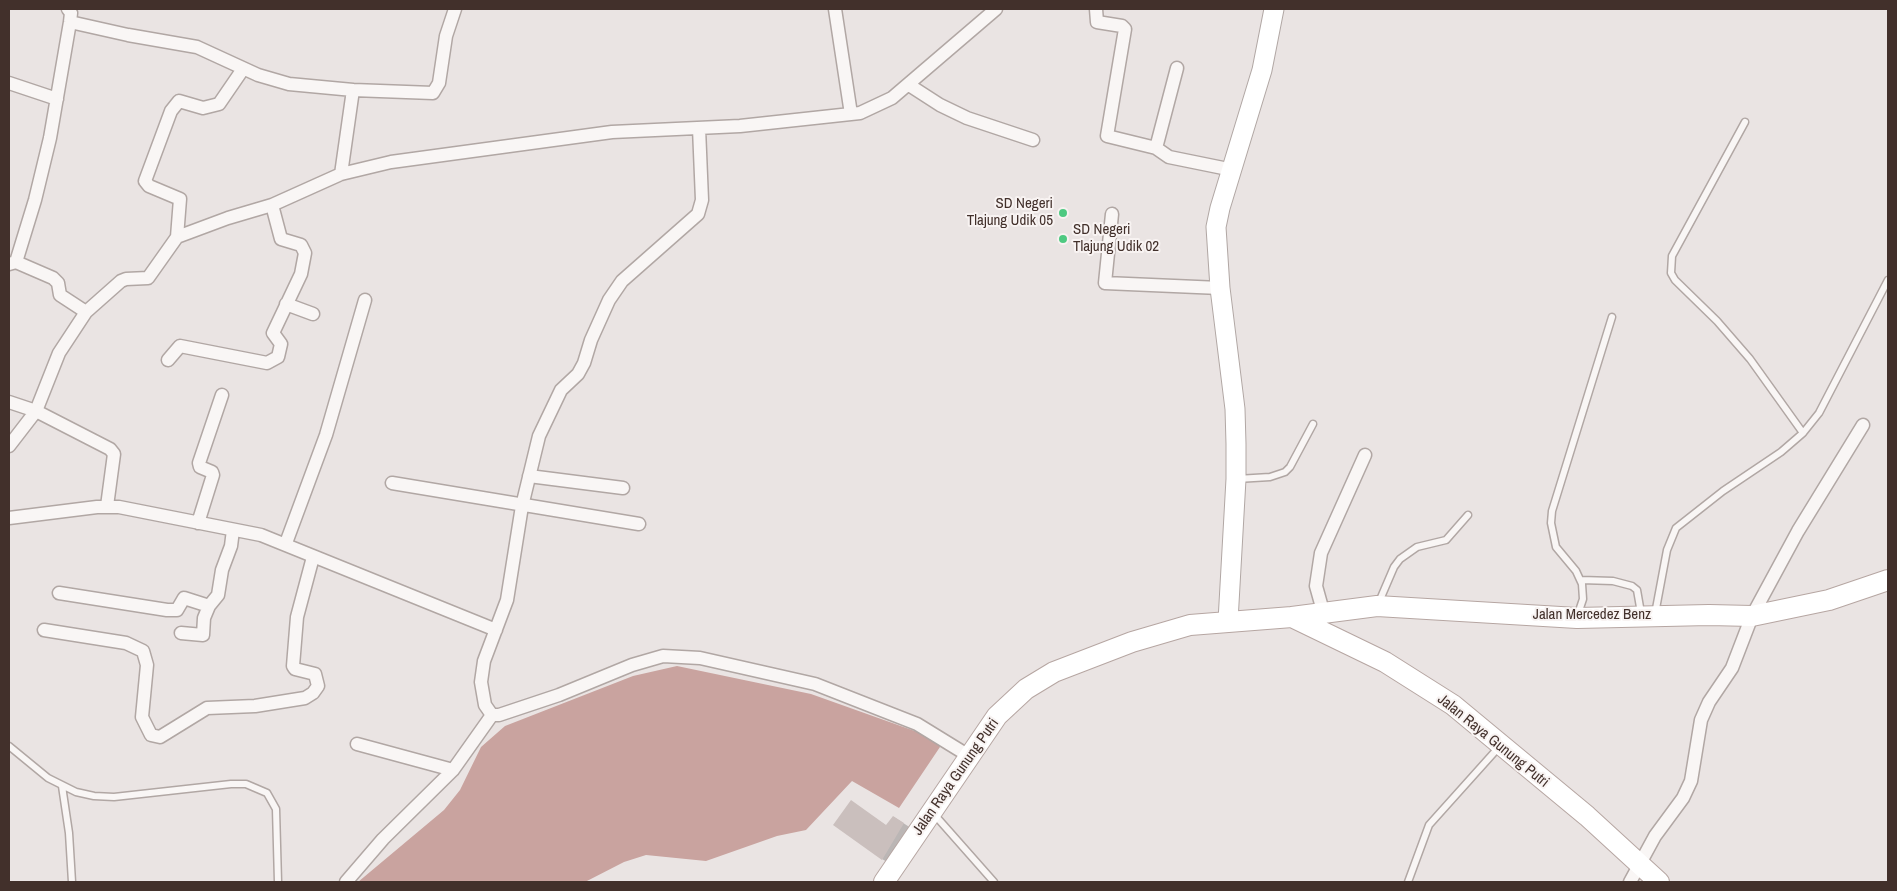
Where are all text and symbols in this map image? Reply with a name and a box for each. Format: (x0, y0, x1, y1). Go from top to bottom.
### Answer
place label: SD Negeri Tlajung Udik 05 (967, 195, 1053, 230)
marker: SD Negeri Tlajung Udik 05 (1057, 207, 1069, 219)
place label: SD Negeri Tlajung Udik 02 (1073, 221, 1159, 256)
marker: SD Negeri Tlajung Udik 02 (1057, 233, 1069, 245)
street label: Jalan Mercedez Benz (1533, 606, 1651, 624)
street label: Jalan Raya Gunung Putri (1434, 691, 1552, 791)
street label: Jalan Raya Gunung Putri (909, 715, 1003, 839)

